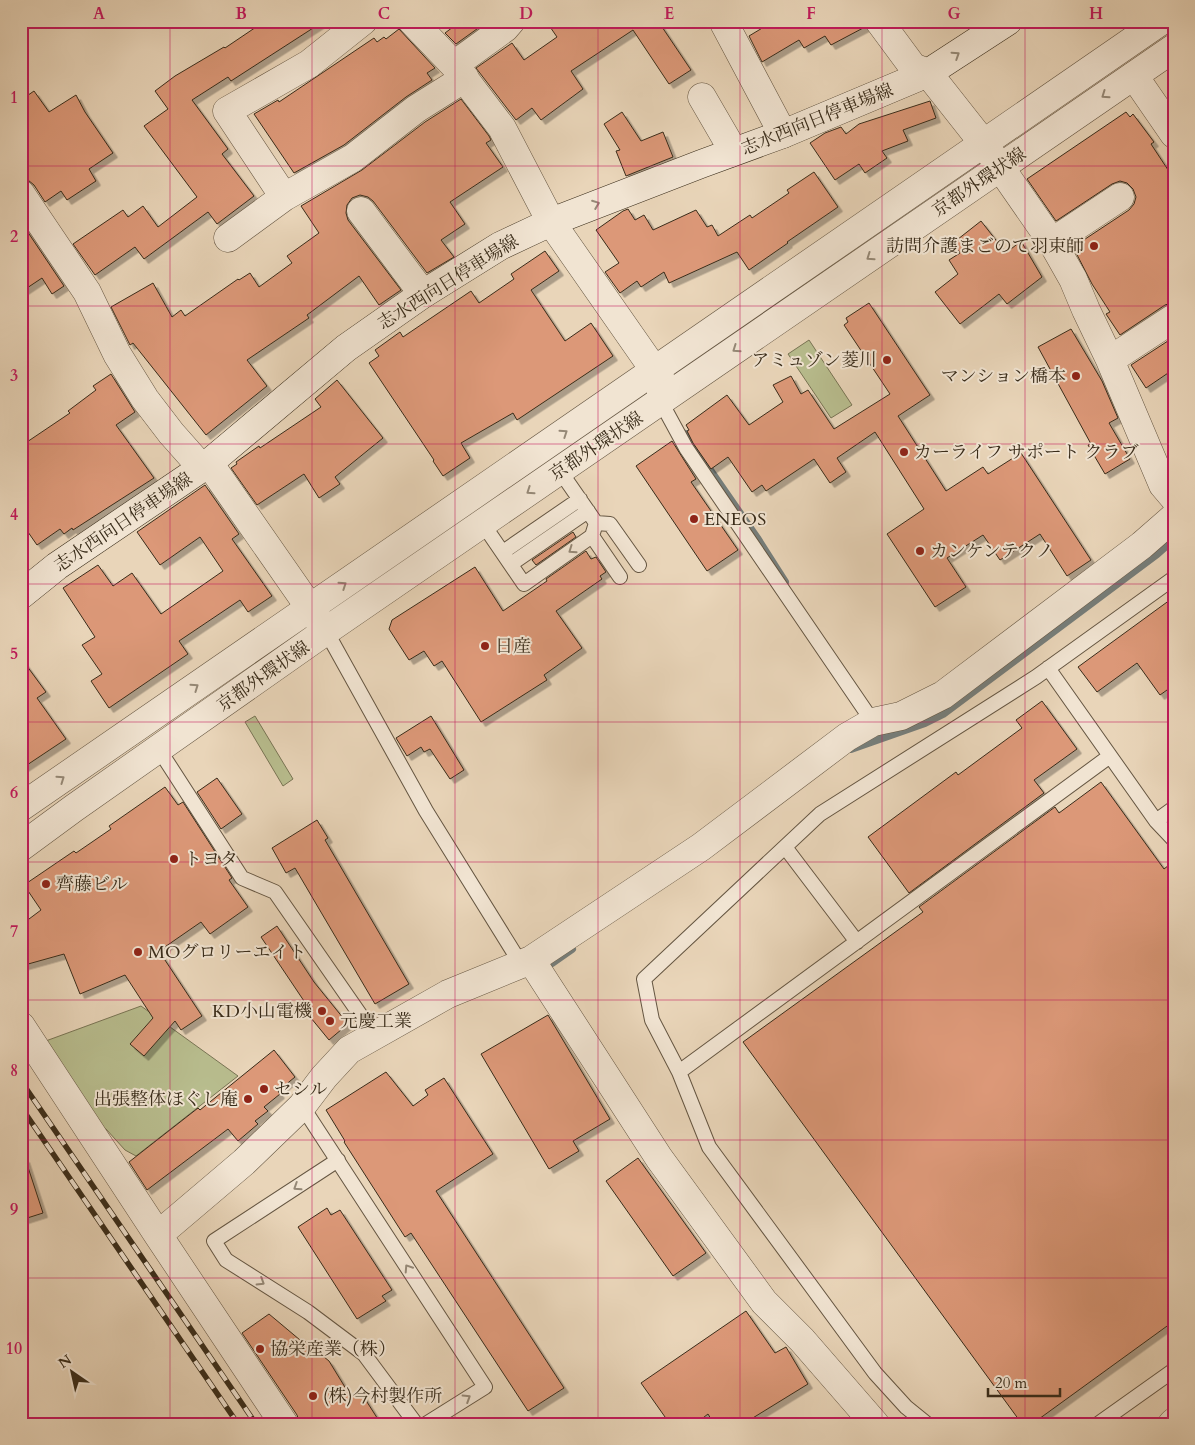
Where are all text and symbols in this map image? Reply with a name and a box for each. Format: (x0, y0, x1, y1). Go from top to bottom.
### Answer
text: A (93, 3, 105, 25)
text: B (235, 3, 247, 25)
text: C (378, 3, 390, 25)
text: D (519, 3, 533, 25)
text: E (664, 3, 674, 25)
text: F (806, 3, 816, 25)
text: G (947, 3, 961, 25)
text: H (1089, 3, 1103, 25)
one-way arrow (950, 52, 959, 61)
street label: 志水西向日停車場線 (737, 78, 897, 161)
text: 1 (10, 87, 18, 109)
one-way arrow (1101, 89, 1111, 98)
street label: 京都外環状線 (928, 142, 1031, 223)
one-way arrow (591, 200, 600, 210)
text: 2 (10, 226, 18, 248)
street label: 志水西向日停車場線 (373, 229, 524, 336)
place label: 訪問介護まごのて羽束師 (886, 234, 1084, 259)
marker: 訪問介護まごのて羽束師 (1088, 240, 1100, 252)
one-way arrow (866, 251, 876, 260)
one-way arrow (733, 343, 742, 353)
place label: アミュゾン菱川 (751, 348, 877, 373)
marker: アミュゾン菱川 (881, 354, 893, 366)
place label: マンション橋本 (941, 364, 1066, 389)
text: 3 (10, 365, 18, 387)
marker: マンション橋本 (1070, 370, 1082, 382)
street label: 京都外環状線 (545, 406, 648, 487)
one-way arrow (558, 430, 568, 439)
place label: カーライフ サポート クラブ (914, 440, 1139, 465)
marker: カーライフ サポート クラブ (898, 446, 910, 458)
street label: 志水西向日停車場線 (49, 467, 197, 578)
one-way arrow (527, 485, 536, 494)
text: 4 (10, 504, 18, 526)
place label: ENEOS (704, 507, 766, 532)
marker: ENEOS (688, 513, 700, 525)
place label: カンケンテクノ (930, 539, 1054, 564)
one-way arrow (569, 544, 578, 553)
marker: カンケンテクノ (914, 545, 926, 557)
one-way arrow (338, 582, 347, 591)
place label: 日産 (495, 634, 531, 659)
street label: 京都外環状線 (212, 635, 315, 718)
marker: 日産 (479, 640, 491, 652)
text: 5 (10, 643, 18, 665)
one-way arrow (189, 684, 199, 693)
one-way arrow (56, 776, 65, 785)
text: 6 (10, 782, 18, 804)
place label: トヨタ (184, 847, 238, 872)
marker: トヨタ (168, 853, 180, 865)
place label: 齊藤ビル (56, 872, 128, 897)
marker: 齊藤ビル (40, 878, 52, 890)
text: 7 (10, 921, 18, 943)
place label: MOグロリーエイト (148, 940, 307, 965)
marker: MOグロリーエイト (132, 946, 144, 958)
place label: KD小山電機 (212, 999, 312, 1024)
marker: KD小山電機 (316, 1005, 328, 1017)
place label: 元慶工業 (340, 1009, 412, 1034)
marker: 元慶工業 (324, 1015, 336, 1027)
text: 8 (10, 1060, 18, 1082)
place label: セシル (274, 1077, 328, 1102)
marker: セシル (258, 1083, 270, 1095)
place label: 出張整体ほぐし庵 (94, 1087, 238, 1112)
marker: 出張整体ほぐし庵 (242, 1093, 254, 1105)
one-way arrow (293, 1181, 303, 1190)
text: 9 (10, 1199, 18, 1221)
one-way arrow (405, 1265, 414, 1274)
one-way arrow (255, 1276, 264, 1285)
place label: 協栄産業（株） (270, 1337, 396, 1362)
text: 10 (6, 1338, 22, 1360)
marker: 協栄産業（株） (254, 1343, 266, 1355)
north arrow (48, 1348, 98, 1398)
text: N (55, 1350, 75, 1373)
scale bar (988, 1365, 1060, 1397)
text: 20 m (995, 1373, 1027, 1393)
place label: (株)今村製作所 (323, 1384, 442, 1409)
marker: (株)今村製作所 (307, 1390, 319, 1402)
one-way arrow (461, 1395, 471, 1404)

